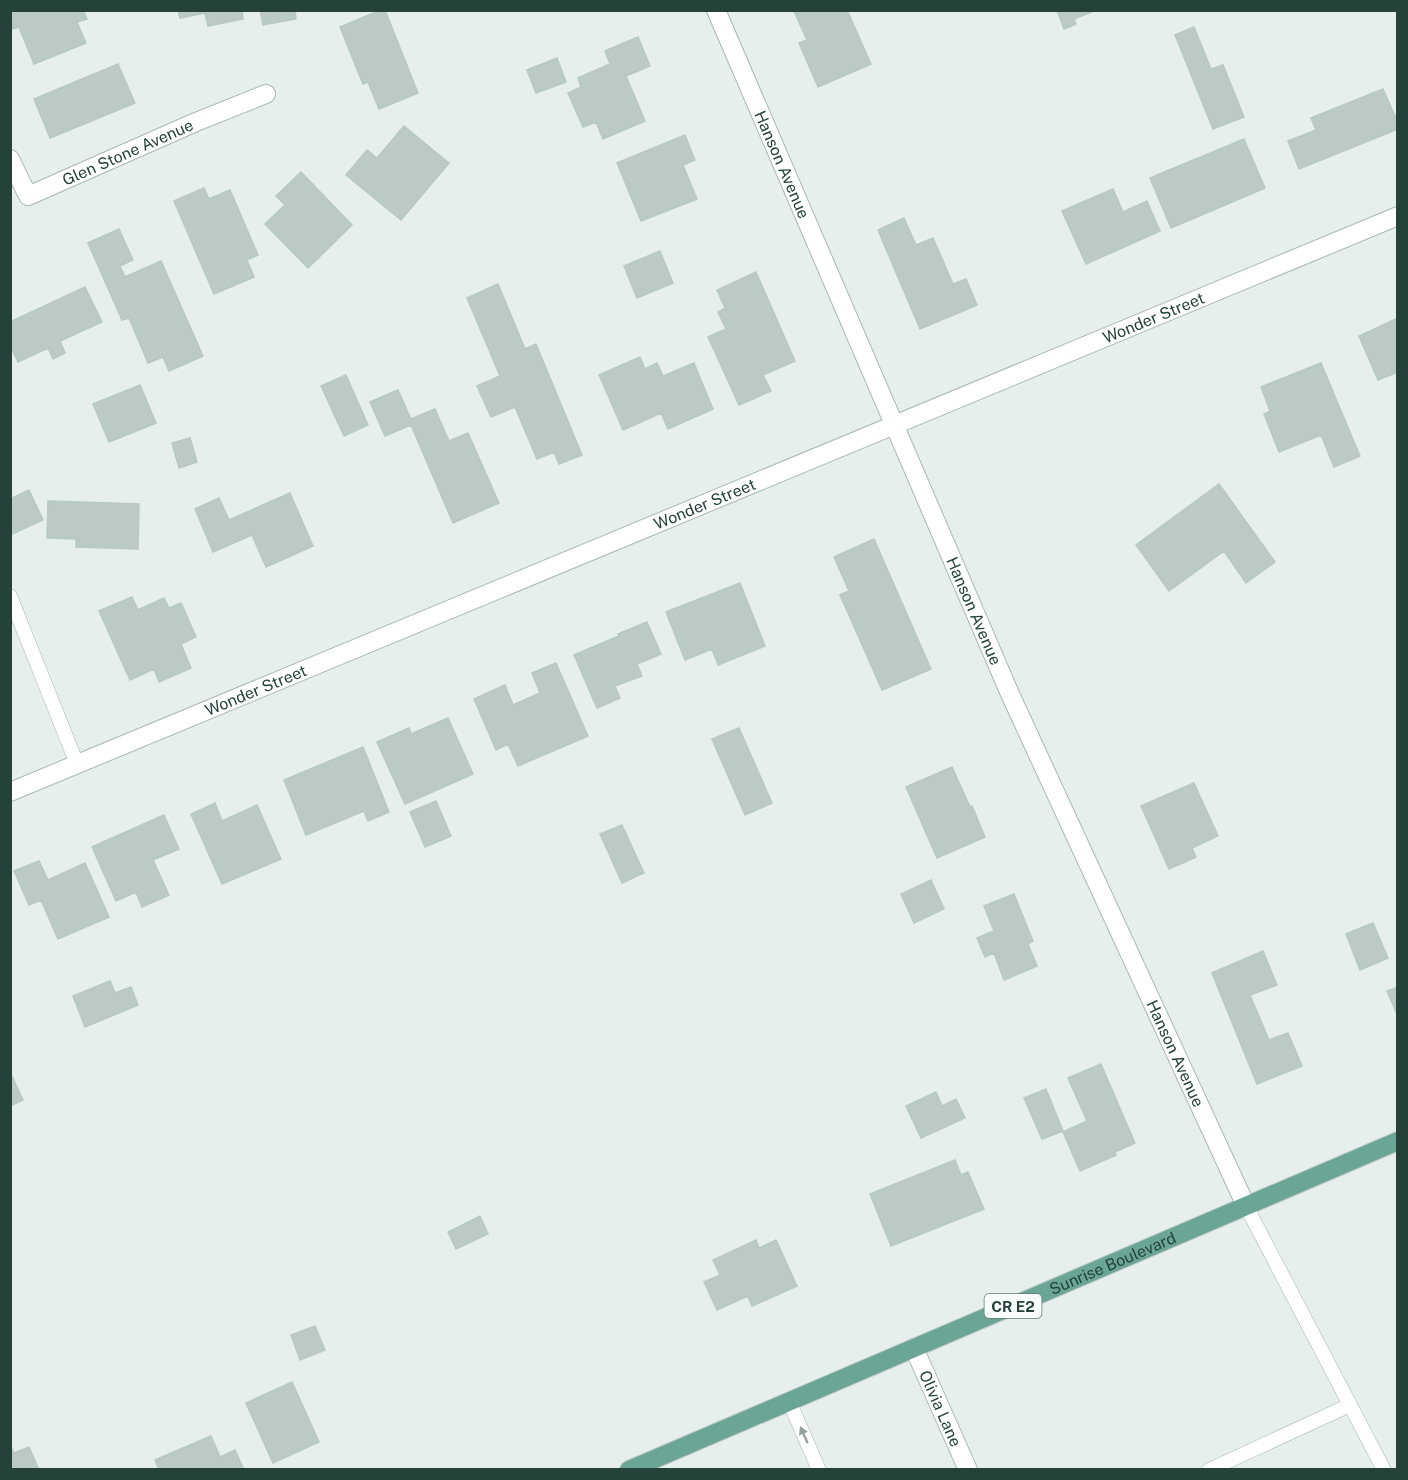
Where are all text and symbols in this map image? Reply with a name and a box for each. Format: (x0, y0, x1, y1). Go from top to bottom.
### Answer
street label: Hanson Avenue (751, 108, 814, 221)
street label: Glen Stone Avenue (59, 115, 196, 189)
street label: Wonder Street (1100, 288, 1207, 347)
street label: Wonder Street (651, 474, 758, 533)
street label: Hanson Avenue (943, 554, 1006, 668)
street label: Wonder Street (202, 660, 309, 720)
street label: Hanson Avenue (1143, 997, 1208, 1110)
street label: Sunrise Boulevard (1047, 1228, 1179, 1299)
road number: CR E2 (984, 1294, 1042, 1318)
street label: Olivia Lane (916, 1367, 966, 1449)
one-way arrow (799, 1426, 809, 1444)

